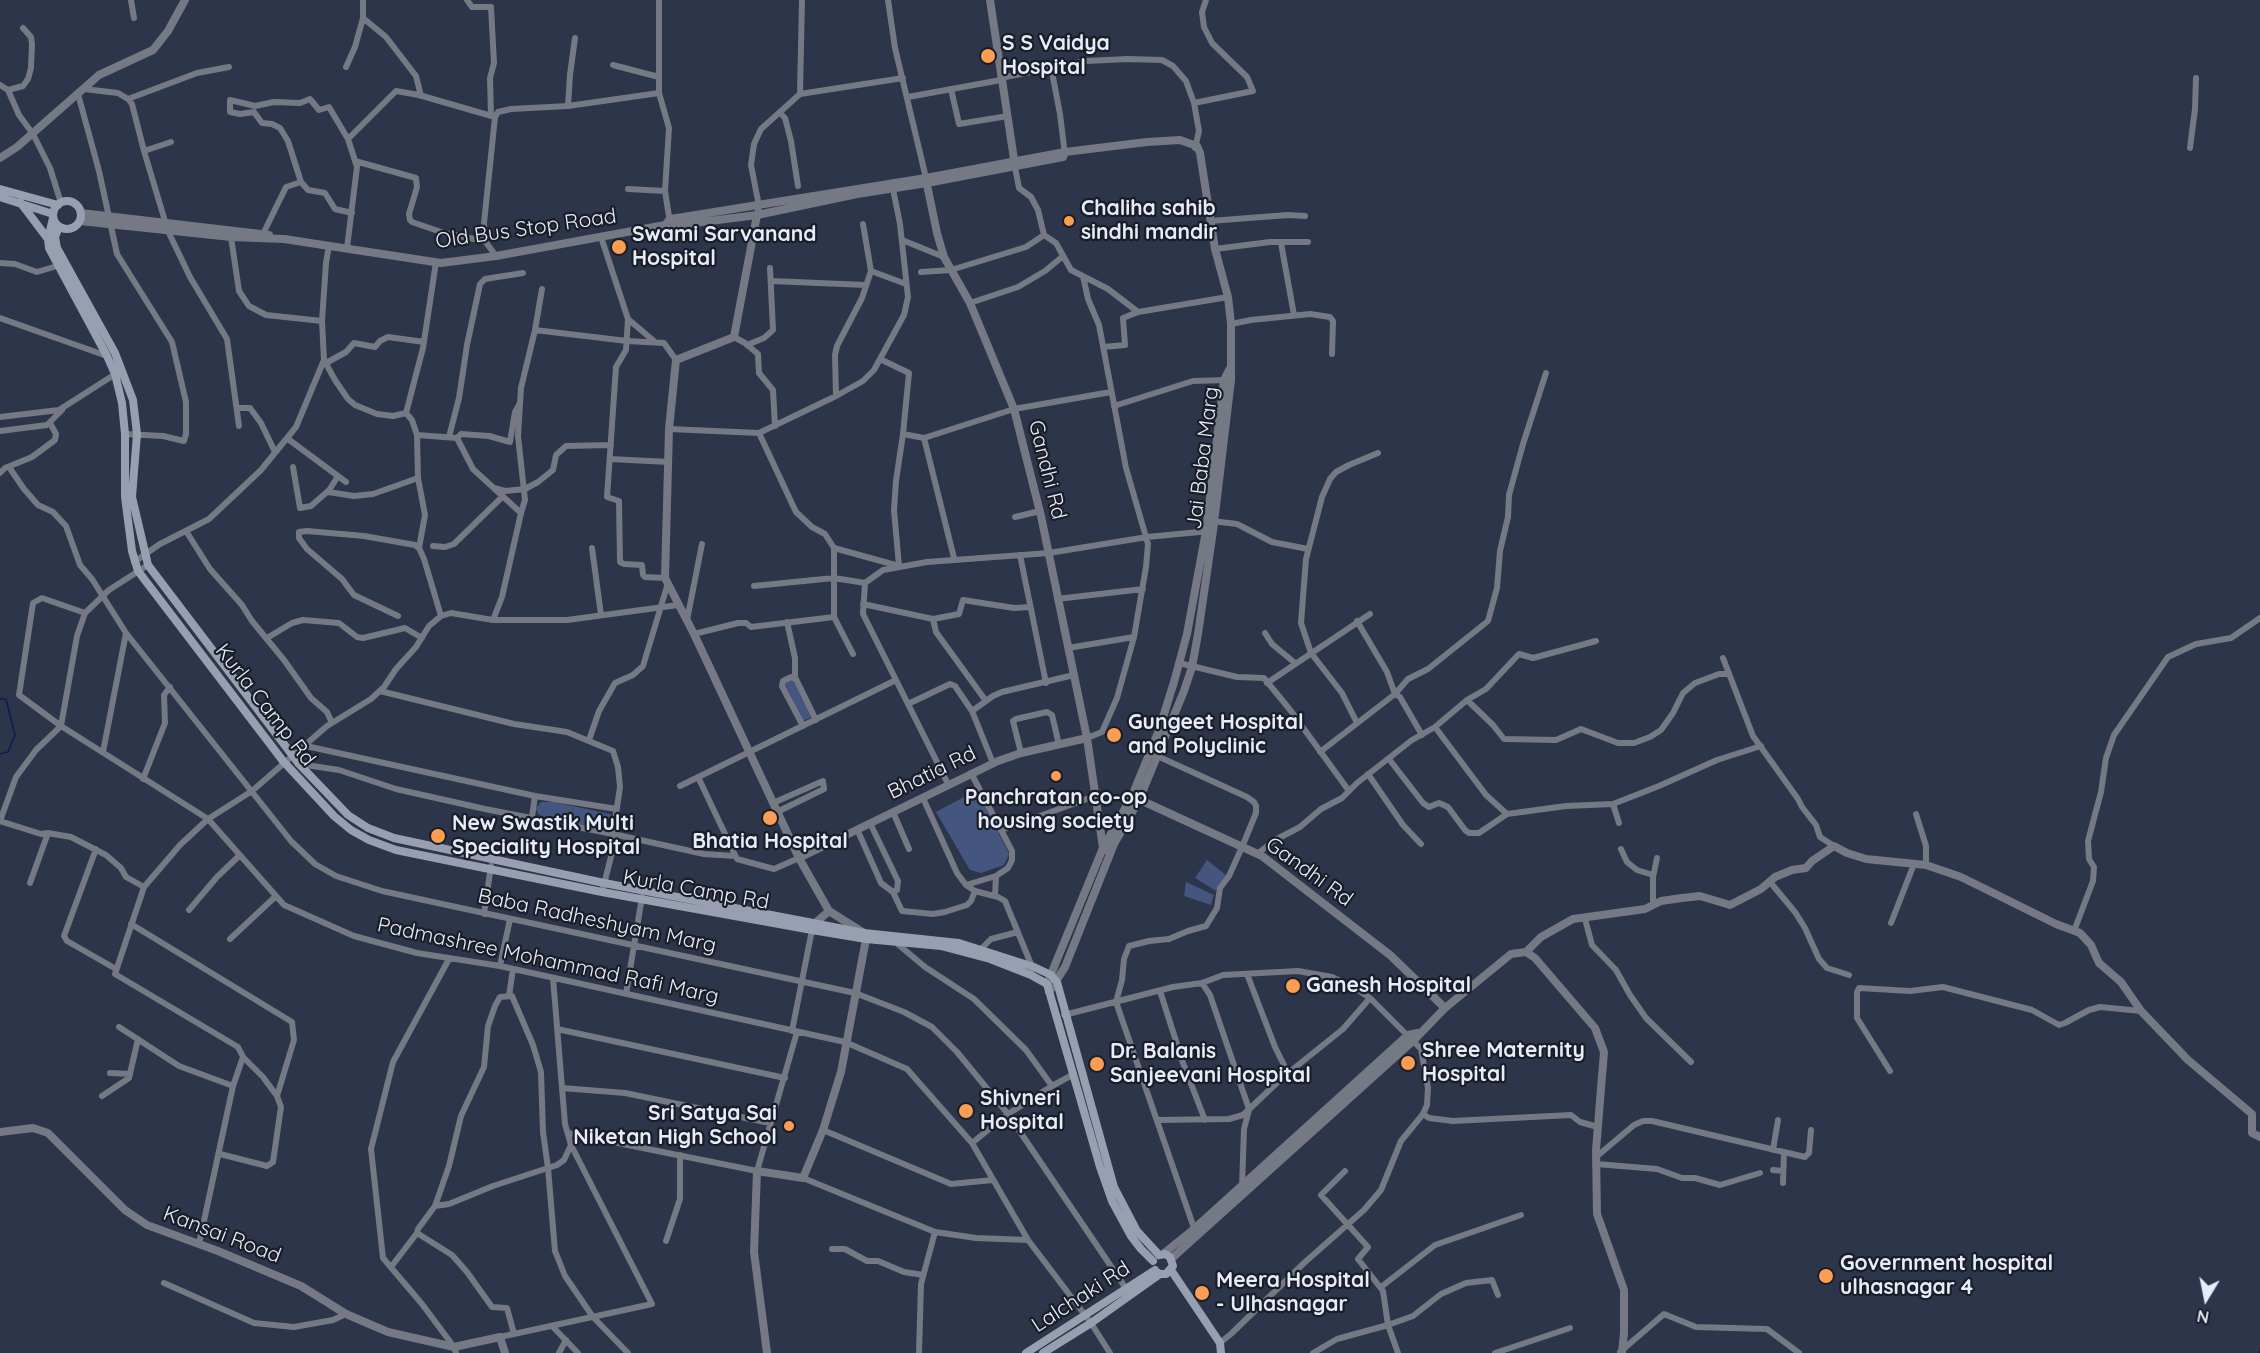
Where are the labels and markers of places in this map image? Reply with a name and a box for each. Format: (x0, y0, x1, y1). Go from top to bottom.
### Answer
place label: S S Vaidya Hospital (1002, 31, 1110, 81)
marker: S S Vaidya Hospital (979, 47, 997, 65)
place label: Chaliha sahib sindhi mandir (1081, 196, 1217, 246)
marker: Chaliha sahib sindhi mandir (1062, 214, 1076, 228)
place label: Swami Sarvanand Hospital (632, 222, 816, 272)
marker: Swami Sarvanand Hospital (610, 238, 628, 256)
place label: Gungeet Hospital and Polyclinic (1128, 710, 1304, 760)
marker: Gungeet Hospital and Polyclinic (1105, 726, 1123, 744)
marker: Panchratan co-op housing society (1049, 769, 1063, 783)
place label: Panchratan co-op housing society (965, 785, 1147, 835)
marker: Bhatia Hospital (761, 809, 779, 827)
place label: New Swastik Multi Speciality Hospital (452, 811, 641, 861)
marker: New Swastik Multi Speciality Hospital (429, 827, 447, 845)
place label: Bhatia Hospital (692, 829, 848, 855)
place label: Ganesh Hospital (1306, 973, 1471, 999)
marker: Ganesh Hospital (1284, 977, 1302, 995)
place label: Shree Maternity Hospital (1422, 1038, 1585, 1088)
place label: Dr. Balanis Sanjeevani Hospital (1110, 1039, 1311, 1089)
marker: Shree Maternity Hospital (1399, 1054, 1417, 1072)
marker: Dr. Balanis Sanjeevani Hospital (1088, 1055, 1106, 1073)
place label: Shivneri Hospital (980, 1086, 1064, 1136)
place label: Sri Satya Sai Niketan High School (573, 1101, 777, 1151)
marker: Shivneri Hospital (957, 1102, 975, 1120)
marker: Sri Satya Sai Niketan High School (782, 1119, 796, 1133)
place label: Government hospital ulhasnagar 4 (1840, 1251, 2053, 1301)
marker: Government hospital ulhasnagar 4 (1817, 1267, 1835, 1285)
place label: Meera Hospital - Ulhasnagar (1216, 1268, 1370, 1318)
marker: Meera Hospital - Ulhasnagar (1193, 1284, 1211, 1302)

